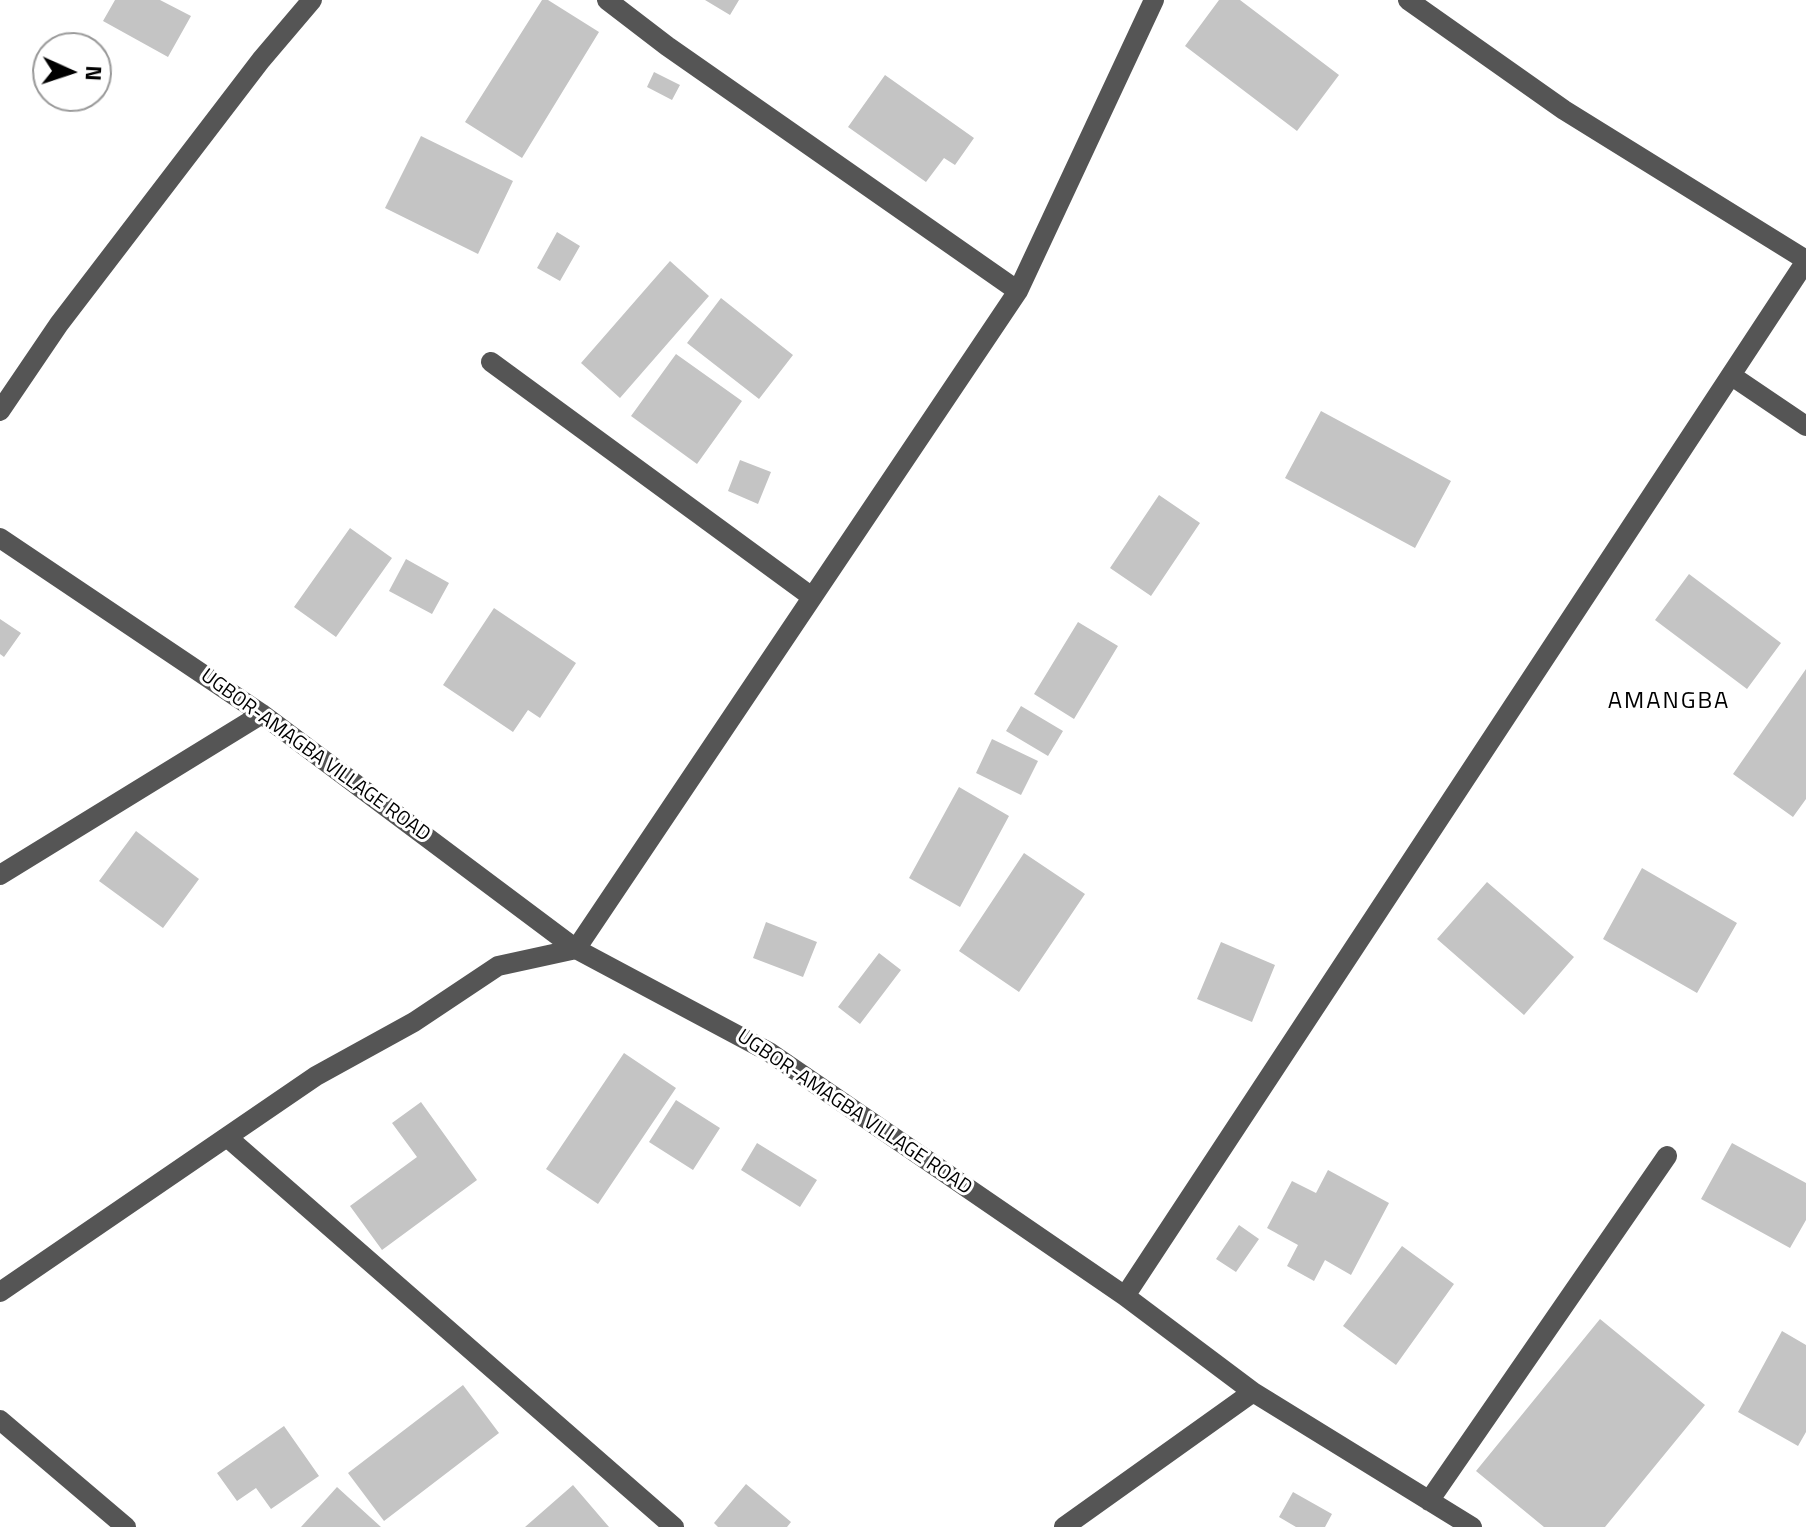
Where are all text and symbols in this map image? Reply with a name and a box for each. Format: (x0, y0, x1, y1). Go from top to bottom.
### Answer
north arrow (32, 32, 112, 112)
text: N (77, 65, 111, 82)
street label: UGBOR-AMAGBA VILLAGE ROAD (196, 665, 434, 847)
district label: AMANGBA (1608, 688, 1730, 716)
street label: UGBOR-AMAGBA VILLAGE ROAD (732, 1025, 976, 1201)

